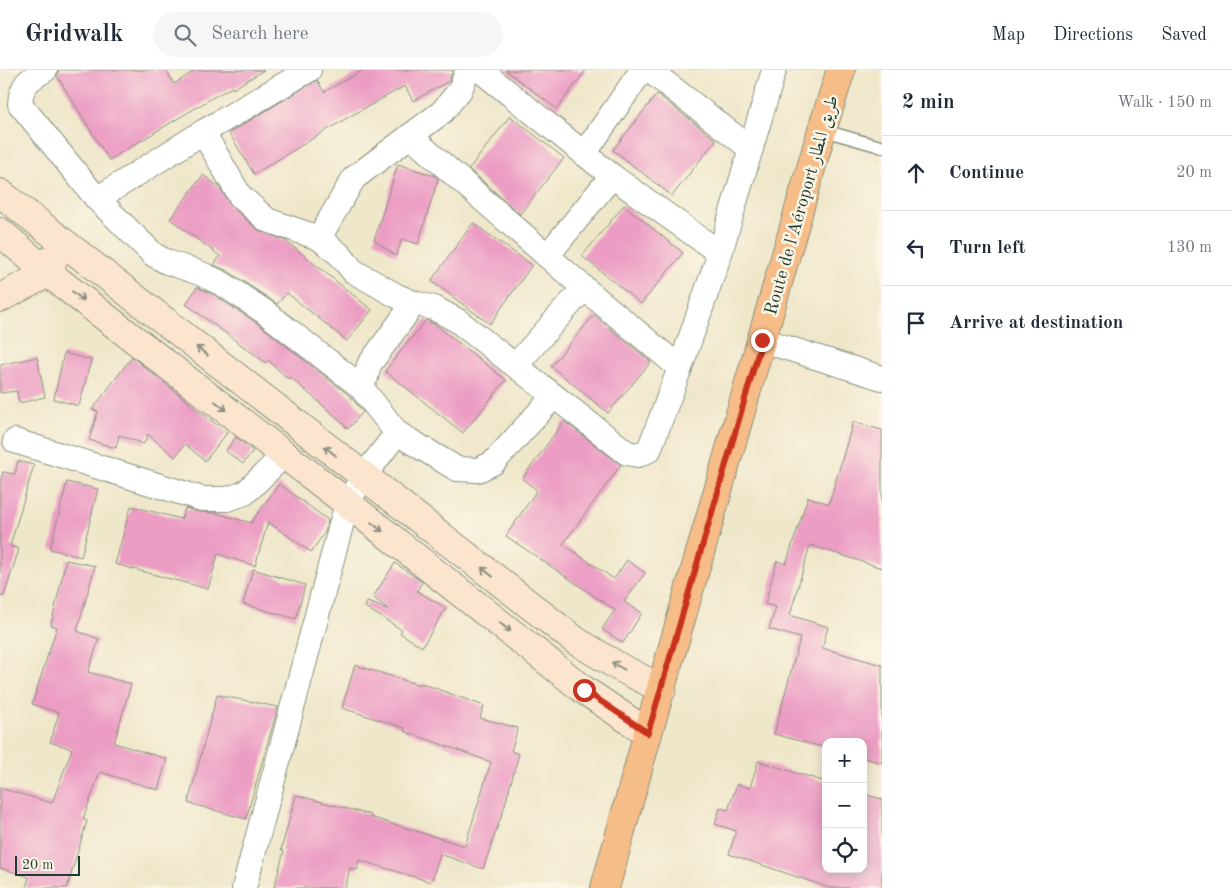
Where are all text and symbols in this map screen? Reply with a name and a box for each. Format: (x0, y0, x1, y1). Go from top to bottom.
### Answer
search box (153, 12, 503, 57)
icon: search (171, 21, 199, 49)
text: Gridwalk (25, 23, 123, 47)
text: Search here (211, 25, 309, 44)
text: Map (992, 26, 1025, 44)
text: Directions (1053, 26, 1133, 44)
text: Saved (1161, 26, 1207, 44)
text: 2 min (902, 92, 955, 113)
street label: Route de l'Aéroport طريق المطار (762, 93, 844, 318)
text: Walk · 150 m (1117, 95, 1212, 111)
icon: ahead (902, 159, 930, 187)
text: Continue (949, 164, 1024, 183)
text: 20 m (1176, 165, 1212, 181)
icon: left (902, 234, 930, 262)
text: Turn left (949, 239, 1026, 258)
text: 130 m (1167, 240, 1212, 256)
one-way arrow (71, 291, 84, 302)
icon: arrive (902, 309, 930, 337)
text: Arrive at destination (949, 314, 1123, 333)
route end (751, 329, 774, 352)
one-way arrow (196, 345, 209, 356)
one-way arrow (214, 401, 228, 411)
one-way arrow (323, 446, 337, 456)
one-way arrow (370, 522, 384, 532)
one-way arrow (480, 566, 493, 577)
one-way arrow (498, 622, 511, 633)
one-way arrow (611, 661, 626, 671)
route start (573, 679, 596, 702)
map controls (822, 738, 867, 873)
button: + (822, 738, 867, 783)
button: − (822, 783, 867, 828)
button: locate (822, 828, 867, 873)
scale bar (15, 853, 80, 876)
text: 20 m (22, 858, 53, 872)

